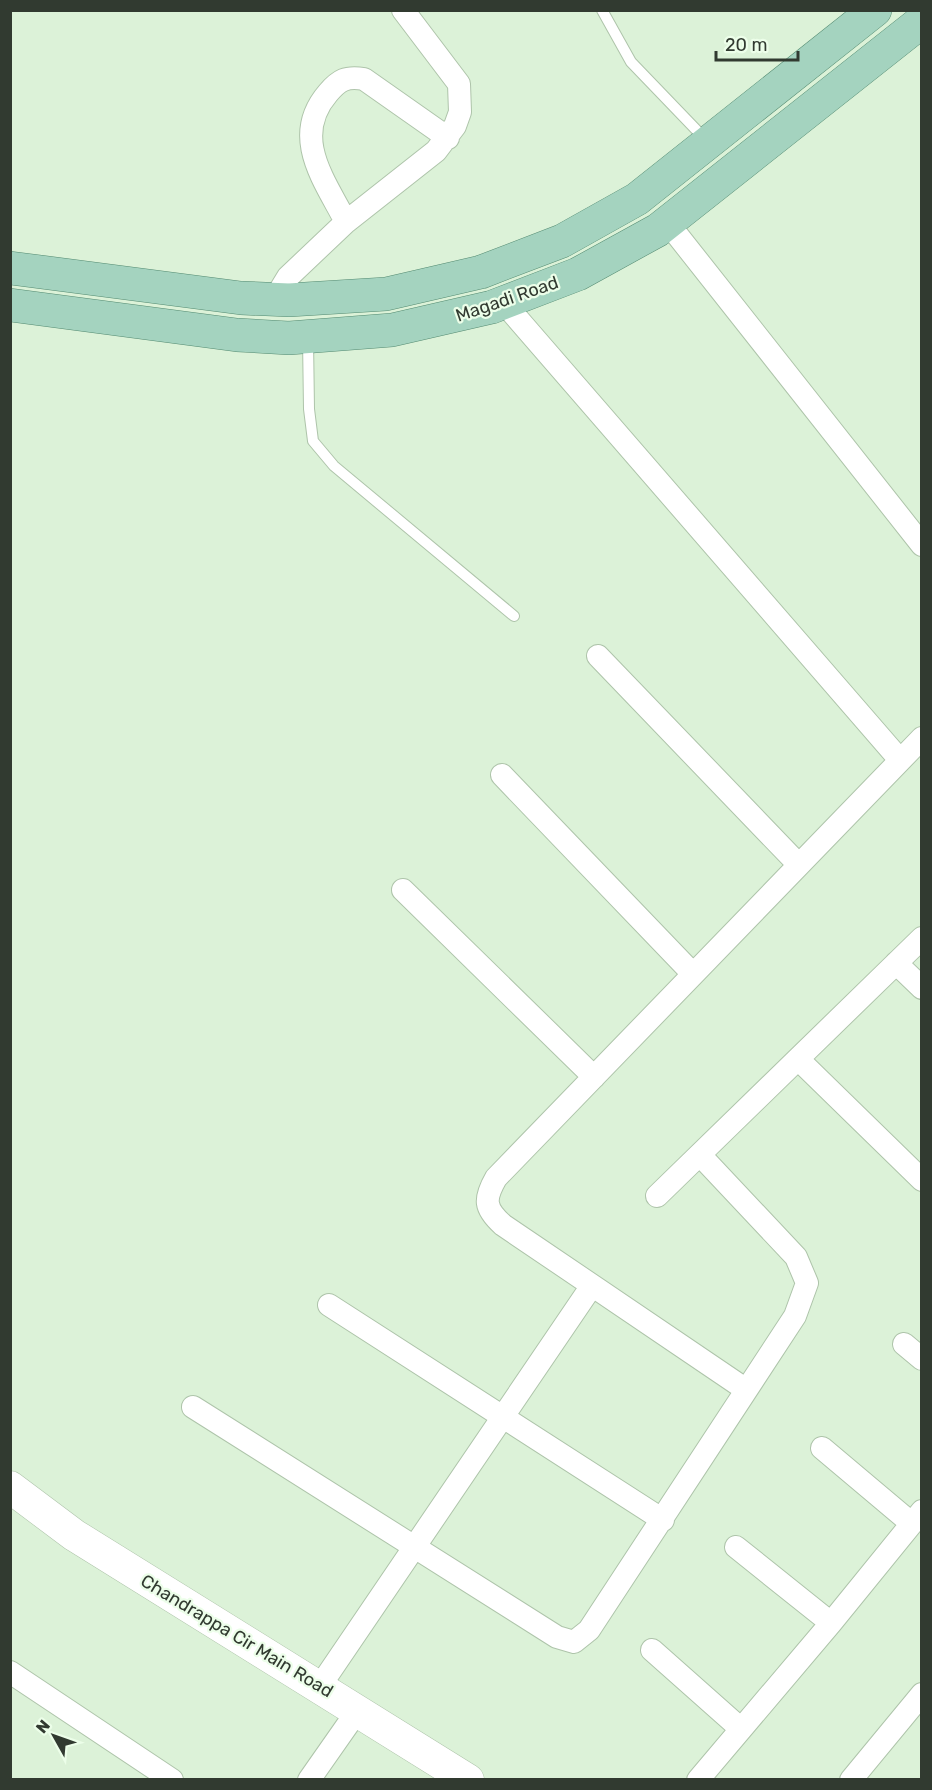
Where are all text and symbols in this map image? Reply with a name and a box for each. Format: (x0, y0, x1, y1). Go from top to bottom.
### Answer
scale bar (716, 24, 798, 62)
text: 20 m (725, 34, 767, 56)
street label: Magadi Road (453, 271, 561, 327)
street label: Chandrappa Cir Main Road (137, 1570, 337, 1702)
north arrow (24, 1706, 84, 1766)
text: N (32, 1716, 54, 1737)

